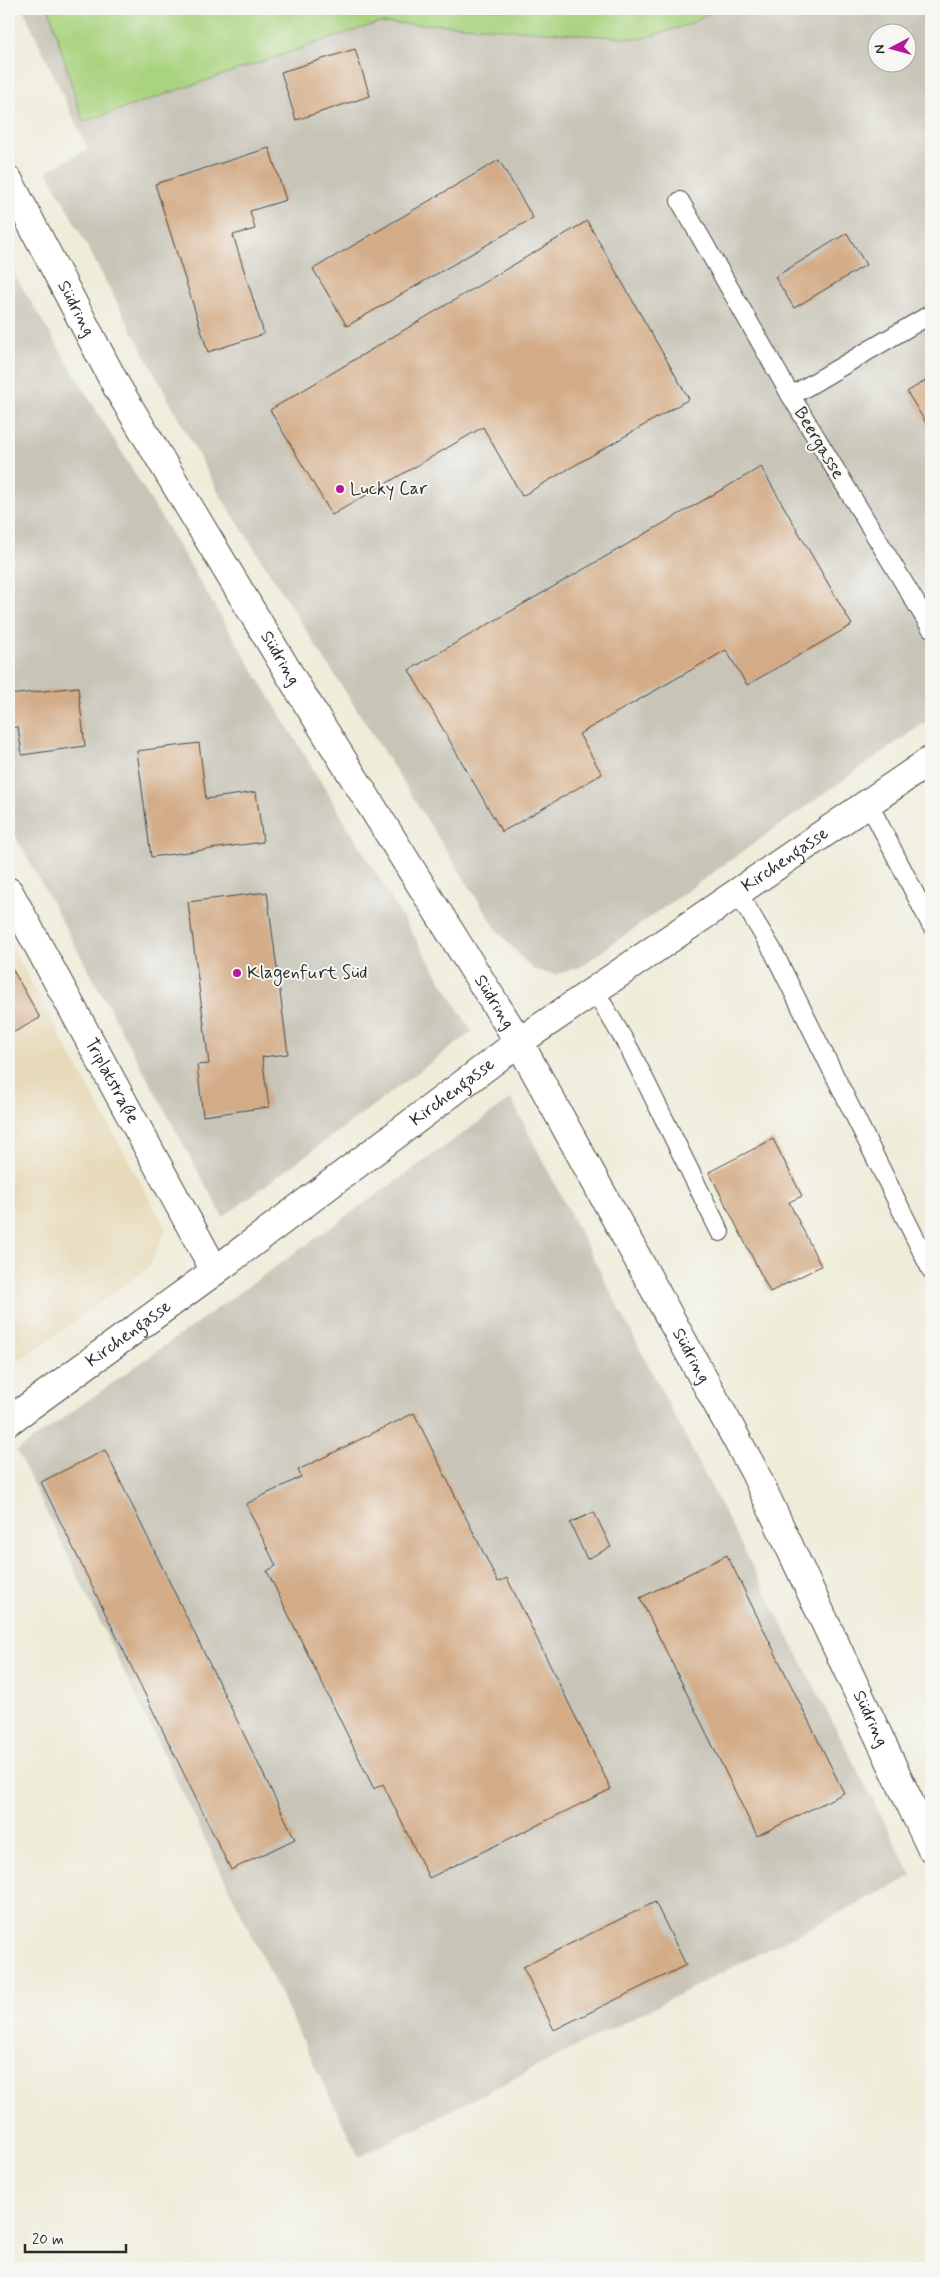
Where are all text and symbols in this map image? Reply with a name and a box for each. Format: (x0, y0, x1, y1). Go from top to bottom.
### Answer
north arrow (868, 22, 918, 72)
text: N (871, 44, 890, 55)
street label: Südring (51, 276, 100, 341)
street label: Beergasse (787, 402, 850, 484)
place label: Lucky Car (350, 477, 428, 501)
marker: Lucky Car (334, 483, 346, 495)
street label: Südring (254, 626, 306, 690)
street label: Kirchengasse (737, 821, 833, 898)
place label: Klagenfurt Süd (247, 961, 368, 986)
marker: Klagenfurt Süd (231, 967, 243, 979)
street label: Südring (468, 970, 520, 1034)
street label: Triplatstraße (79, 1034, 145, 1128)
street label: Kirchengasse (405, 1052, 500, 1132)
street label: Kirchengasse (81, 1295, 176, 1373)
street label: Südring (666, 1324, 716, 1388)
street label: Südring (847, 1687, 894, 1751)
scale bar (25, 2222, 126, 2254)
text: 20 m (32, 2230, 64, 2250)

